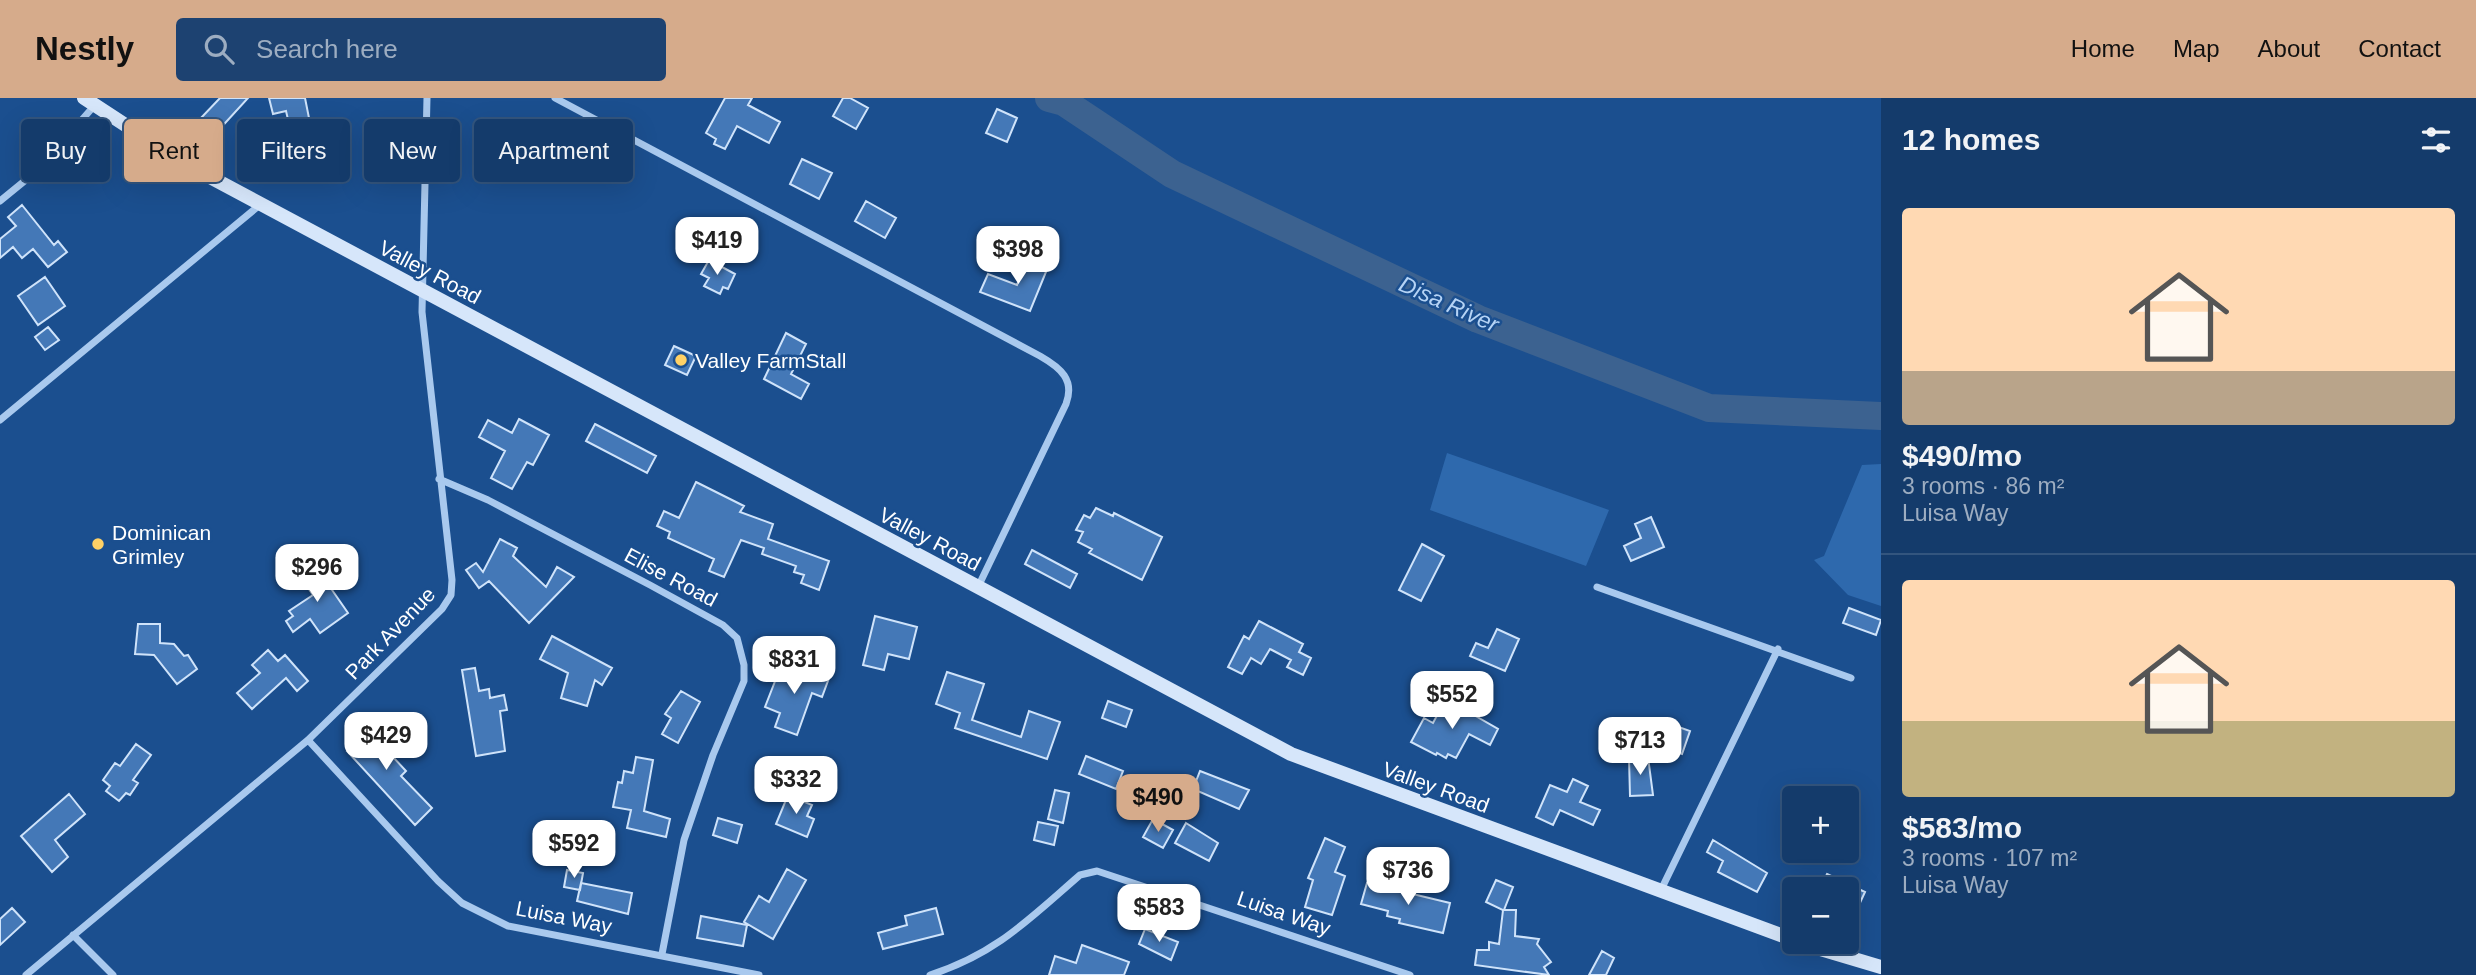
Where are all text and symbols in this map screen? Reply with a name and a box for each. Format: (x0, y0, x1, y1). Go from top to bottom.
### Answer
search box (176, 18, 666, 81)
text: Nestly (35, 30, 134, 67)
icon: search (200, 30, 238, 68)
text: Search here (256, 34, 398, 64)
text: Home (2071, 35, 2135, 62)
text: Map (2173, 35, 2220, 62)
text: About (2258, 35, 2320, 62)
text: Contact (2358, 35, 2441, 62)
chip: Buy (21, 119, 110, 182)
chip: Rent (124, 119, 223, 182)
chip: Filters (237, 119, 350, 182)
chip: New (364, 119, 460, 182)
chip: Apartment (474, 119, 633, 182)
icon: filters (2417, 121, 2455, 159)
text: 12 homes (1902, 123, 2040, 156)
pin: $419 (676, 218, 758, 277)
pin: $398 (977, 226, 1059, 286)
text: $419 (691, 227, 743, 253)
street label: Valley Road (375, 236, 485, 308)
text: $398 (992, 236, 1044, 262)
icon: home (2116, 254, 2242, 380)
water label: Disa River (1395, 271, 1504, 338)
place label: Valley FarmStall (695, 349, 846, 372)
marker: Valley FarmStall (673, 352, 689, 368)
text: $490/mo (1902, 439, 2022, 472)
text: 3 rooms · 86 m² (1902, 473, 2064, 499)
text: Luisa Way (1902, 500, 2009, 526)
street label: Valley Road (875, 503, 985, 575)
place label: Dominican Grimley (112, 521, 211, 568)
marker: Dominican Grimley (90, 536, 106, 552)
street label: Elise Road (621, 543, 721, 611)
pin: $296 (276, 545, 358, 604)
text: $296 (291, 554, 343, 580)
street label: Park Avenue (340, 582, 440, 684)
icon: home (2116, 626, 2242, 752)
pin: $831 (753, 636, 835, 696)
text: $831 (768, 646, 820, 672)
pin: $552 (1411, 672, 1493, 731)
text: $552 (1426, 681, 1478, 707)
pin: $429 (345, 712, 427, 772)
pin: $713 (1599, 718, 1681, 777)
text: $429 (360, 722, 412, 748)
text: $713 (1614, 727, 1666, 753)
pin: $332 (755, 756, 837, 816)
street label: Valley Road (1380, 757, 1492, 817)
text: $332 (770, 766, 822, 792)
pin: $490 (1117, 774, 1199, 834)
text: $490 (1132, 784, 1184, 810)
map controls (1782, 786, 1859, 954)
button: + (1782, 786, 1859, 863)
text: $583/mo (1902, 811, 2022, 844)
pin: $592 (533, 820, 615, 880)
text: $592 (548, 830, 600, 856)
text: 3 rooms · 107 m² (1902, 845, 2077, 871)
pin: $736 (1367, 848, 1449, 907)
text: $736 (1382, 857, 1434, 883)
text: Luisa Way (1902, 872, 2009, 898)
button: − (1782, 877, 1859, 954)
pin: $583 (1118, 884, 1200, 944)
street label: Luisa Way (1234, 886, 1334, 940)
text: $583 (1133, 894, 1185, 920)
street label: Luisa Way (514, 896, 614, 938)

